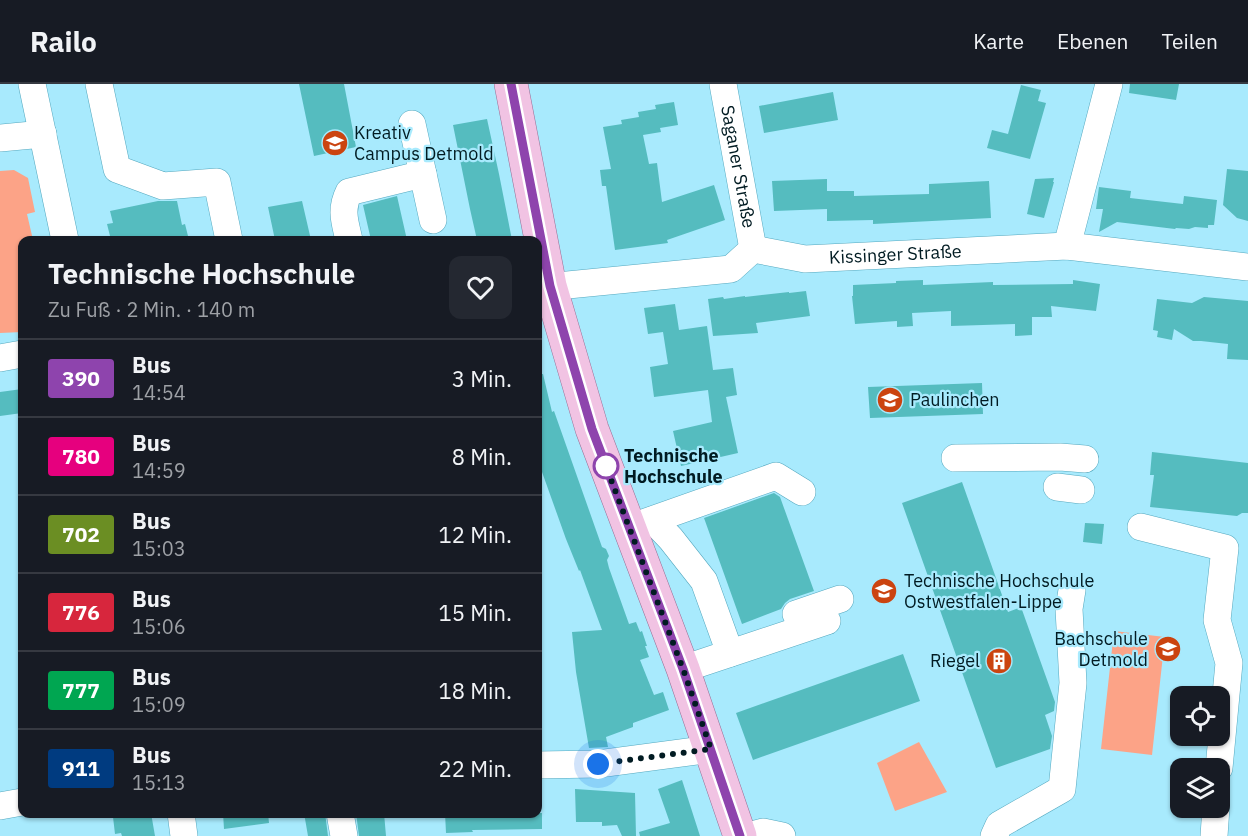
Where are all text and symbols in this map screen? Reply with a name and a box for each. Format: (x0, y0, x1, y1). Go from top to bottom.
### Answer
text: Railo (30, 23, 97, 60)
text: Karte (973, 27, 1024, 55)
text: Ebenen (1057, 27, 1128, 55)
text: Teilen (1161, 27, 1218, 55)
street label: Saganer Straße (716, 103, 761, 230)
place label: Kreativ Campus Detmold (354, 121, 494, 165)
school or university icon: Kreativ Campus Detmold (320, 128, 350, 158)
street label: Kissinger Straße (828, 239, 962, 269)
text: Technische Hochschule (48, 255, 355, 292)
button: heart (449, 256, 512, 319)
text: Zu Fuß · 2 Min. · 140 m (48, 296, 255, 323)
text: Bus (132, 350, 171, 379)
text: 390 (62, 364, 100, 392)
text: 3 Min. (452, 364, 512, 393)
text: 14:54 (132, 379, 186, 406)
school or university icon: Paulinchen (875, 385, 905, 415)
place label: Paulinchen (910, 388, 1000, 411)
text: Bus (132, 428, 171, 457)
text: 780 (62, 442, 100, 470)
text: 8 Min. (452, 442, 512, 471)
place label: Technische Hochschule (624, 444, 723, 488)
marker: Technische Hochschule (593, 453, 619, 479)
text: 14:59 (132, 457, 186, 484)
text: Bus (132, 506, 171, 535)
text: 702 (62, 520, 100, 548)
text: 12 Min. (439, 520, 512, 549)
text: 15:03 (132, 535, 186, 562)
place label: Technische Hochschule Ostwestfalen-Lippe (904, 569, 1094, 613)
school or university icon: Technische Hochschule Ostwestfalen-Lippe (869, 576, 899, 606)
text: Bus (132, 584, 171, 613)
text: 776 (62, 598, 100, 626)
text: 15 Min. (439, 598, 512, 627)
text: 15:06 (132, 613, 186, 640)
place label: Bachschule Detmold (1054, 627, 1148, 671)
school or university icon: Bachschule Detmold (1153, 634, 1183, 664)
building icon: Riegel (984, 646, 1014, 676)
place label: Riegel (930, 649, 980, 672)
text: Bus (132, 662, 171, 691)
text: 777 (62, 676, 100, 704)
text: 18 Min. (439, 676, 512, 705)
map controls (1170, 686, 1230, 818)
button: locate (1170, 686, 1230, 746)
text: 15:09 (132, 691, 186, 718)
text: Bus (132, 740, 171, 769)
your location (583, 749, 613, 779)
text: 911 (62, 754, 100, 782)
text: 22 Min. (439, 754, 512, 783)
button: layers (1170, 758, 1230, 818)
text: 15:13 (132, 769, 186, 796)

